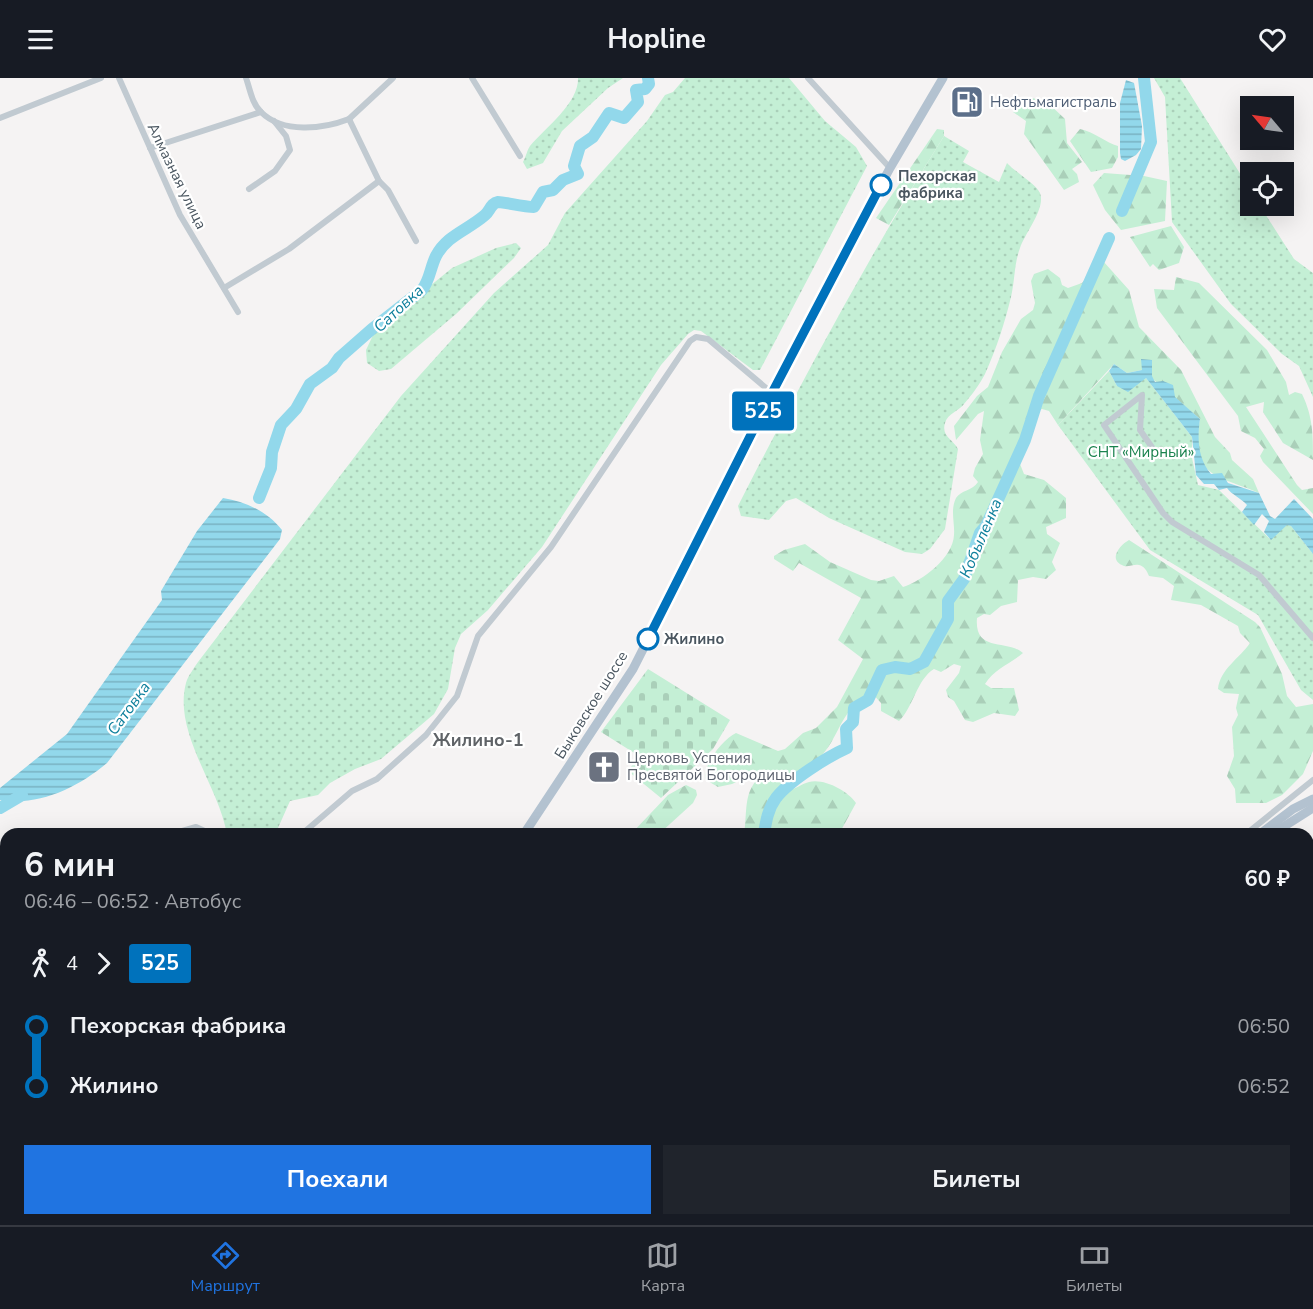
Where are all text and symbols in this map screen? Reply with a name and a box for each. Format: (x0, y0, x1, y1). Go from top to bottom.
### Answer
text: Hopline (607, 21, 706, 58)
icon: menu (24, 23, 57, 56)
icon: heart (1256, 23, 1289, 56)
fuel station icon: Нефтьмагистраль (949, 84, 985, 120)
place label: Нефтьмагистраль (990, 92, 1117, 112)
north arrow (1240, 96, 1294, 150)
map controls (1240, 96, 1294, 216)
street label: Алмазная улица (143, 120, 211, 232)
button: locate (1240, 162, 1294, 216)
place label: Пехорская фабрика (898, 166, 977, 203)
marker: Пехорская фабрика (870, 174, 892, 196)
water label: Сатовка (369, 280, 429, 338)
line badge: 525 (728, 392, 798, 430)
text: 525 (744, 397, 782, 425)
park label: СНТ «Мирный» (1088, 442, 1194, 462)
water label: Кобыленка (954, 495, 1008, 581)
marker: Жилино (637, 628, 659, 650)
place label: Жилино (664, 629, 724, 649)
street label: Быковское шоссе (550, 647, 632, 763)
water label: Сатовка (102, 677, 156, 740)
district label: Жилино-1 (432, 728, 524, 752)
place label: Церковь Успения Пресвятой Богородицы (627, 748, 795, 785)
church icon: Церковь Успения Пресвятой Богородицы (586, 749, 622, 785)
text: 6 мин (24, 843, 115, 888)
text: 60 ₽ (1244, 864, 1290, 894)
text: 06:46 – 06:52 · Автобус (24, 888, 241, 915)
icon: walk (24, 947, 57, 980)
icon: forward (87, 947, 120, 980)
text: 525 (141, 949, 179, 977)
text: 4 (66, 950, 78, 977)
text: Пехорская фабрика (70, 1011, 286, 1041)
text: 06:50 (1237, 1013, 1290, 1040)
text: Жилино (70, 1071, 158, 1101)
text: 06:52 (1237, 1073, 1290, 1100)
button: Поехали (24, 1145, 651, 1214)
button: Билеты (663, 1145, 1290, 1214)
tab: Маршрут (190, 1239, 260, 1297)
tab: Карта (641, 1239, 685, 1297)
tab: Билеты (1066, 1239, 1123, 1297)

